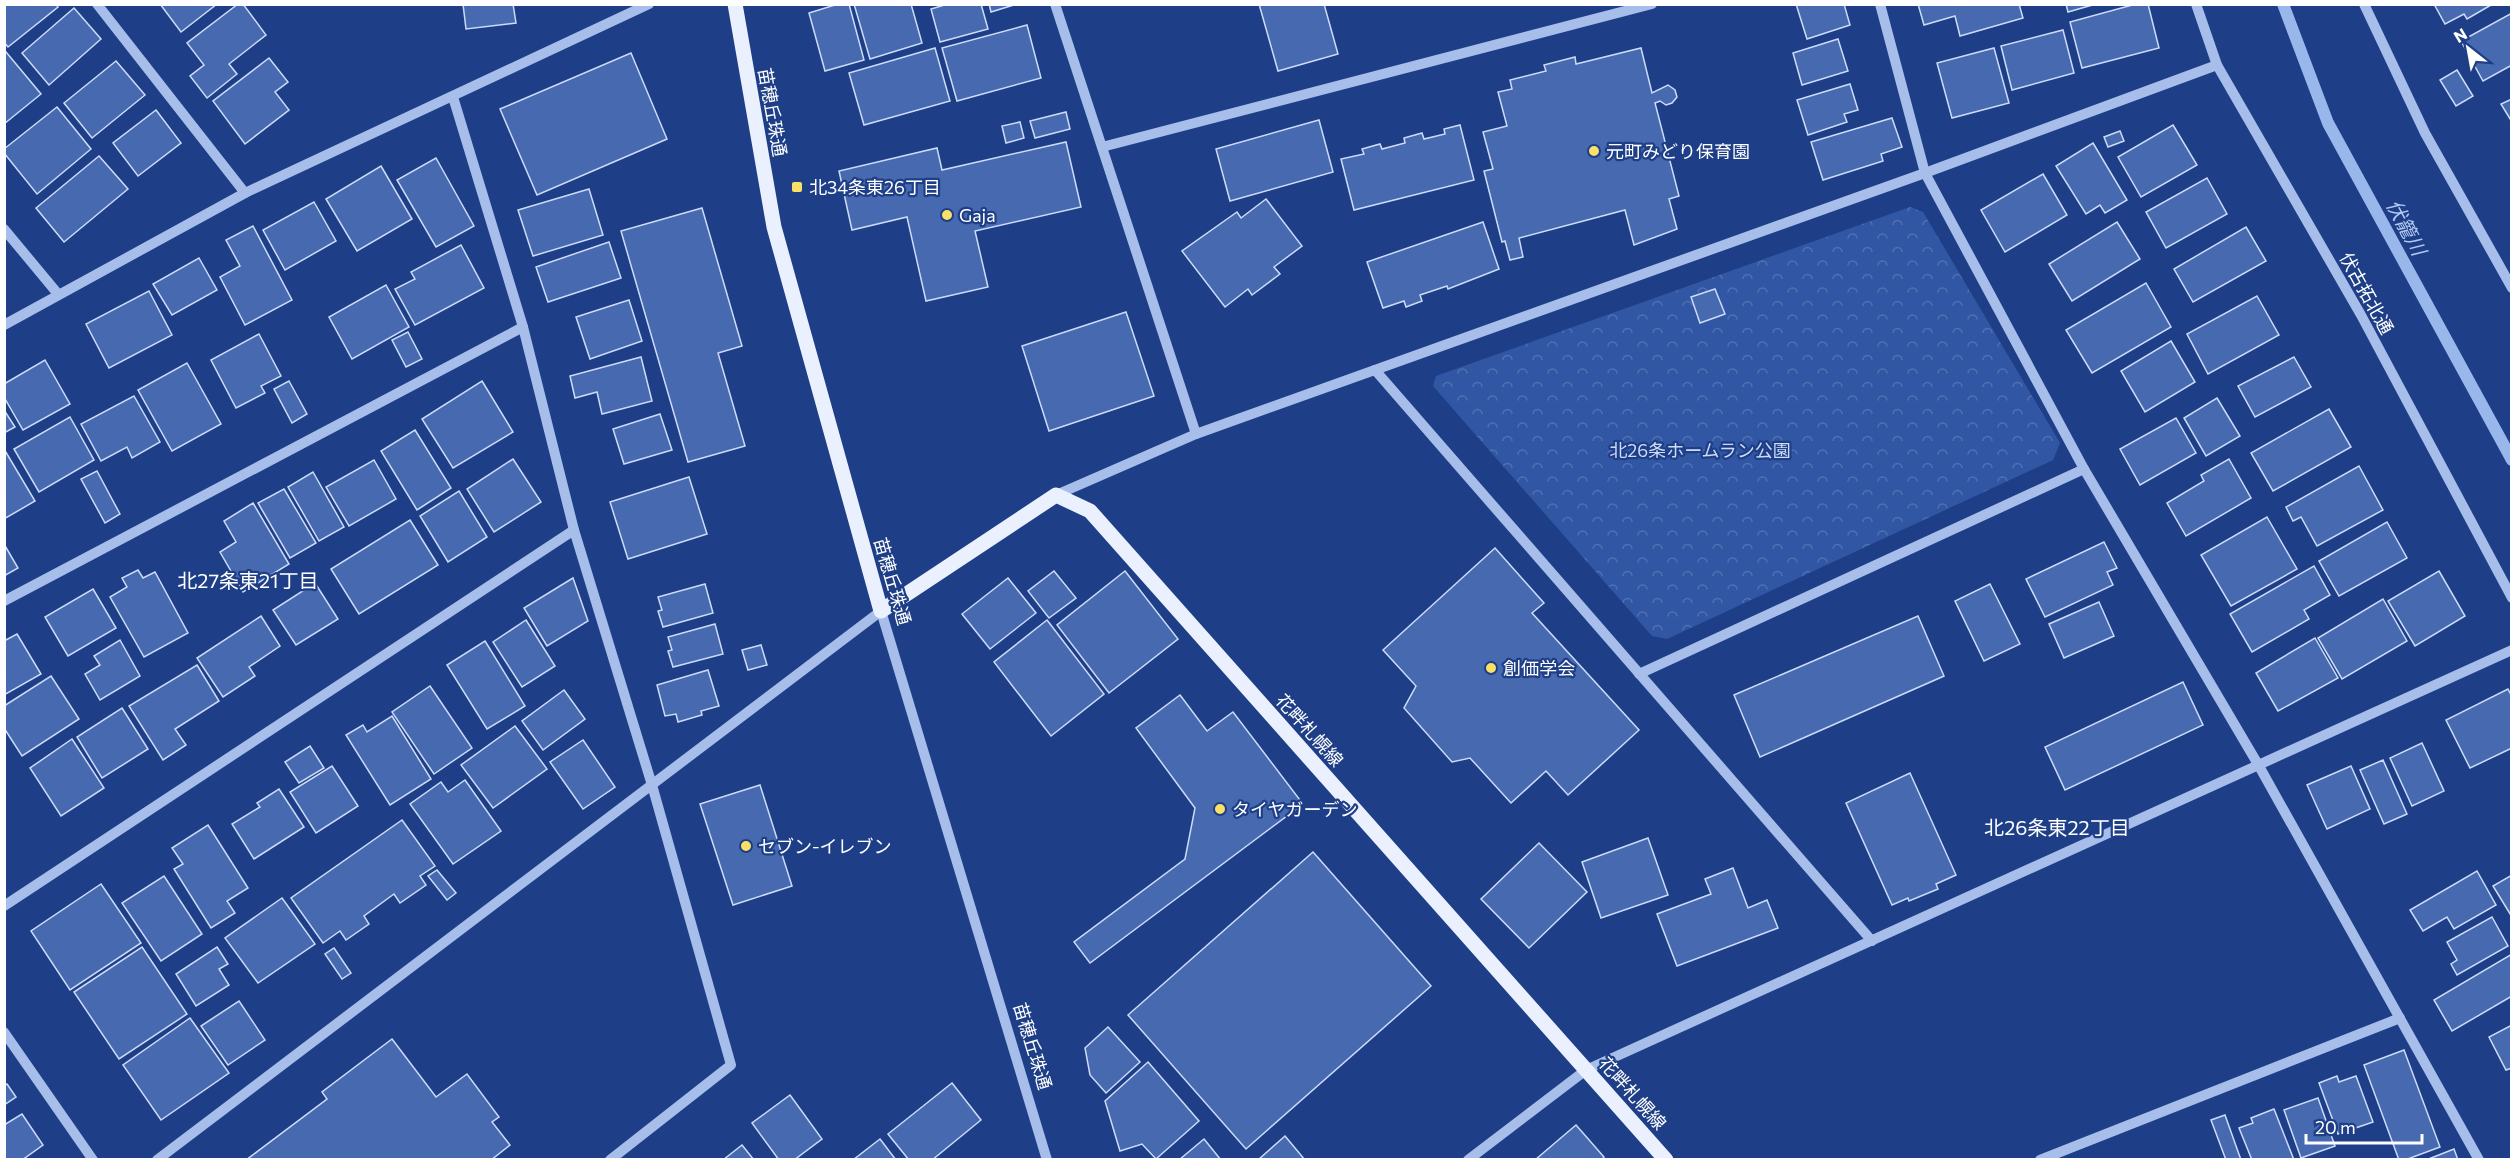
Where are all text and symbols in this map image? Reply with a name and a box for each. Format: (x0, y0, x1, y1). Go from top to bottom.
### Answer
north arrow (2438, 18, 2498, 78)
text: N (2450, 23, 2470, 46)
street label: 苗穂丘珠通 (754, 66, 792, 158)
place label: 元町みどり保育園 (1606, 140, 1750, 162)
marker: 元町みどり保育園 (1587, 144, 1601, 158)
place label: 北34条東26丁目 (809, 176, 941, 198)
marker: 北34条東26丁目 (790, 180, 804, 194)
water label: 伏籠川 (2382, 195, 2433, 261)
place label: Gaja (959, 204, 996, 226)
marker: Gaja (940, 208, 954, 222)
street label: 伏古拓北通 (2336, 248, 2398, 338)
park label: 北26条ホームラン公園 (1609, 439, 1791, 461)
street label: 苗穂丘珠通 (870, 535, 916, 627)
district label: 北27条東21丁目 (177, 568, 319, 592)
place label: 創価学会 (1503, 657, 1575, 679)
marker: 創価学会 (1484, 661, 1498, 675)
street label: 花畔札幌線 (1272, 689, 1348, 771)
place label: タイヤガーデン (1232, 798, 1357, 820)
marker: タイヤガーデン (1213, 802, 1227, 816)
district label: 北26条東22丁目 (1984, 815, 2130, 839)
place label: セブン-イレブン (758, 835, 892, 857)
marker: セブン-イレブン (739, 839, 753, 853)
street label: 苗穂丘珠通 (1009, 1000, 1057, 1092)
street label: 花畔札幌線 (1595, 1052, 1671, 1134)
scale bar (2306, 1107, 2422, 1145)
text: 20 m (2315, 1116, 2356, 1138)

